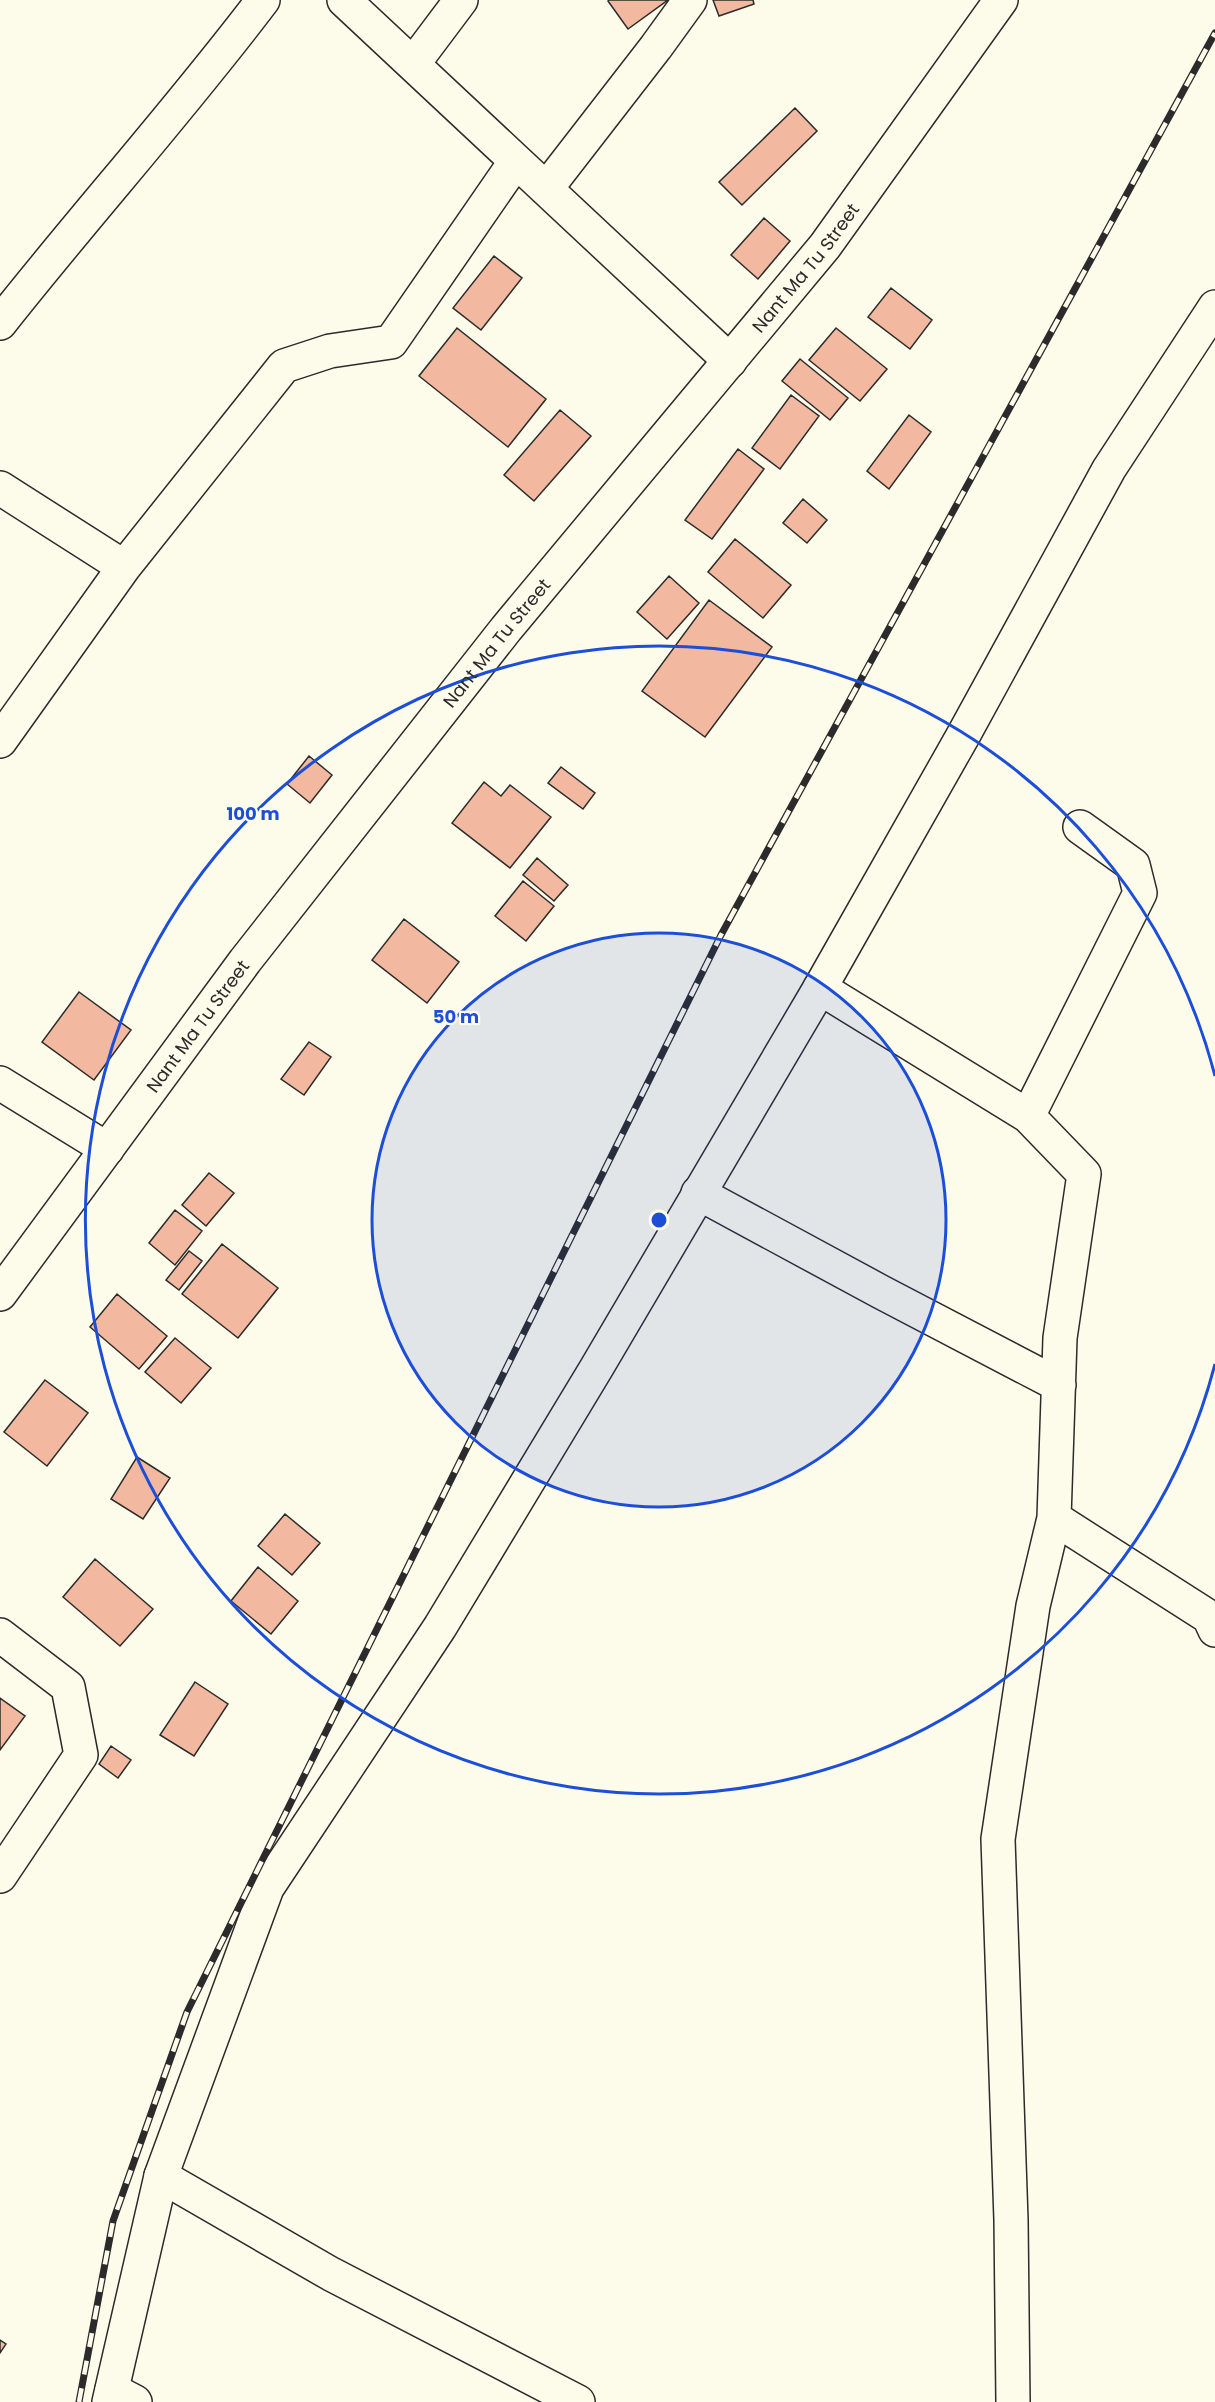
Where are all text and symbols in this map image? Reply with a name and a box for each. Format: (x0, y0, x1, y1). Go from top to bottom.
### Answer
street label: Nant Ma Tu Street (746, 198, 864, 338)
street label: Nant Ma Tu Street (437, 573, 556, 712)
text: 100 m (226, 801, 280, 826)
street label: Nant Ma Tu Street (140, 954, 255, 1097)
text: 50 m (433, 1004, 479, 1029)
centre of rings (649, 1210, 669, 1230)

